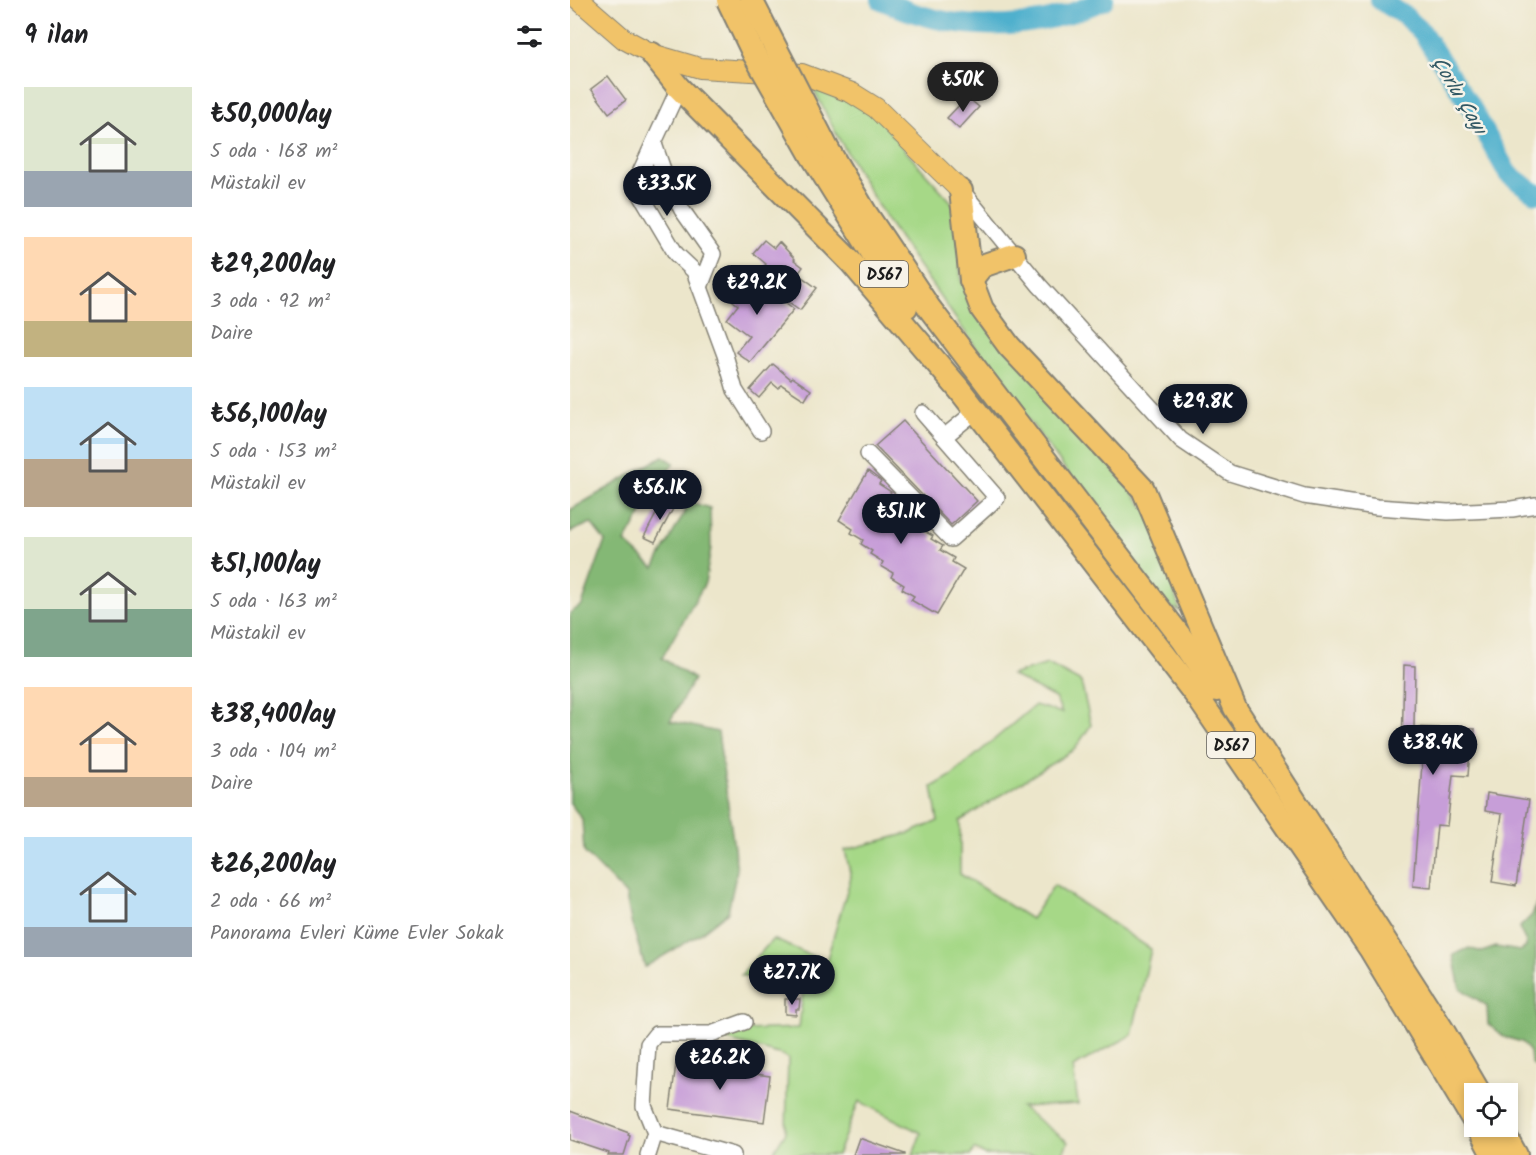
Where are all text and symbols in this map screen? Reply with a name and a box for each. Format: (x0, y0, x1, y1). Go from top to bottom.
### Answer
text: 9 ilan (24, 15, 89, 57)
icon: filters (513, 20, 546, 53)
water label: Çorlu Çayı (1422, 51, 1495, 143)
pin: ₺50K (927, 62, 999, 113)
text: ₺50K (941, 65, 985, 97)
text: ₺50,000/ay (210, 94, 332, 136)
icon: home (72, 111, 144, 183)
text: 5 oda · 168 m² (210, 136, 338, 168)
pin: ₺33.5K (618, 166, 716, 217)
text: Müstakil ev (210, 168, 306, 200)
text: ₺33.5K (637, 169, 697, 201)
text: ₺29,200/ay (210, 244, 335, 286)
icon: home (72, 261, 144, 333)
road number: D567 (860, 261, 908, 287)
pin: ₺29.2K (708, 265, 806, 316)
text: ₺29.2K (726, 268, 788, 300)
text: 3 oda · 92 m² (210, 286, 330, 318)
text: Daire (210, 318, 253, 350)
pin: ₺29.8K (1154, 384, 1252, 435)
text: ₺29.8K (1172, 387, 1234, 419)
text: ₺56,100/ay (210, 394, 327, 436)
icon: home (72, 411, 144, 483)
text: 5 oda · 153 m² (210, 436, 337, 468)
text: Müstakil ev (210, 468, 306, 500)
pin: ₺56.1K (611, 470, 709, 521)
text: ₺56.1K (633, 473, 687, 505)
pin: ₺51.1K (852, 494, 950, 545)
text: ₺51.1K (876, 497, 926, 529)
text: ₺51,100/ay (210, 544, 321, 586)
icon: home (72, 561, 144, 633)
text: 5 oda · 163 m² (210, 586, 337, 618)
text: Müstakil ev (210, 618, 306, 650)
text: ₺38,400/ay (210, 694, 336, 736)
icon: home (72, 711, 144, 783)
pin: ₺38.4K (1384, 725, 1482, 776)
text: ₺38.4K (1402, 728, 1464, 760)
road number: D567 (1207, 732, 1255, 758)
text: 3 oda · 104 m² (210, 736, 336, 768)
text: Daire (210, 768, 253, 800)
text: ₺26,200/ay (210, 844, 336, 886)
icon: home (72, 861, 144, 933)
text: 2 oda · 66 m² (210, 886, 331, 918)
text: Panorama Evleri Küme Evler Sokak (210, 918, 504, 950)
pin: ₺27.7K (743, 955, 841, 1006)
text: ₺27.7K (763, 958, 821, 990)
pin: ₺26.2K (671, 1040, 769, 1091)
text: ₺26.2K (689, 1043, 751, 1075)
map controls (1464, 1083, 1518, 1137)
button: locate (1464, 1083, 1518, 1137)

